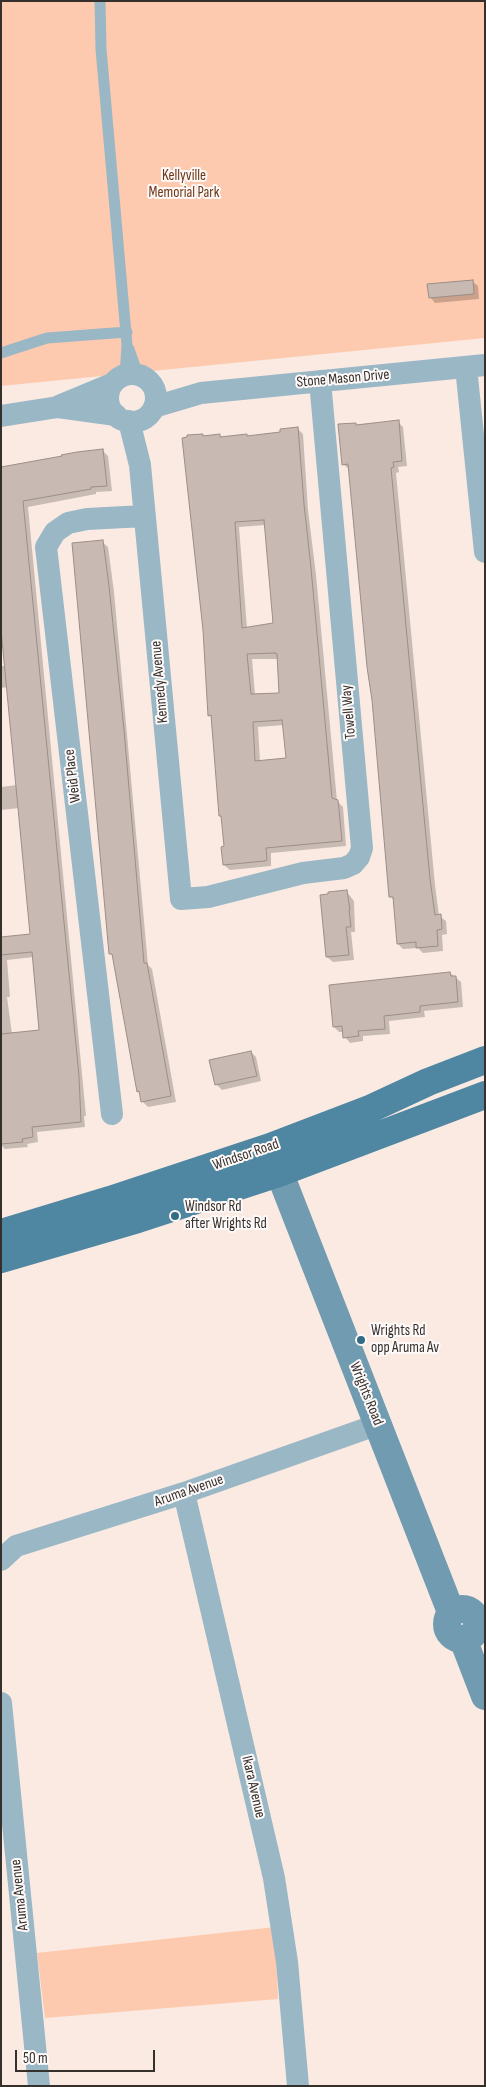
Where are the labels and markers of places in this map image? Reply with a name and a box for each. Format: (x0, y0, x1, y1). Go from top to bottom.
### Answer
place label: Windsor Rd after Wrights Rd (185, 1198, 267, 1233)
marker: Windsor Rd after Wrights Rd (169, 1210, 181, 1222)
place label: Wrights Rd opp Aruma Av (371, 1322, 439, 1357)
marker: Wrights Rd opp Aruma Av (355, 1334, 367, 1346)

